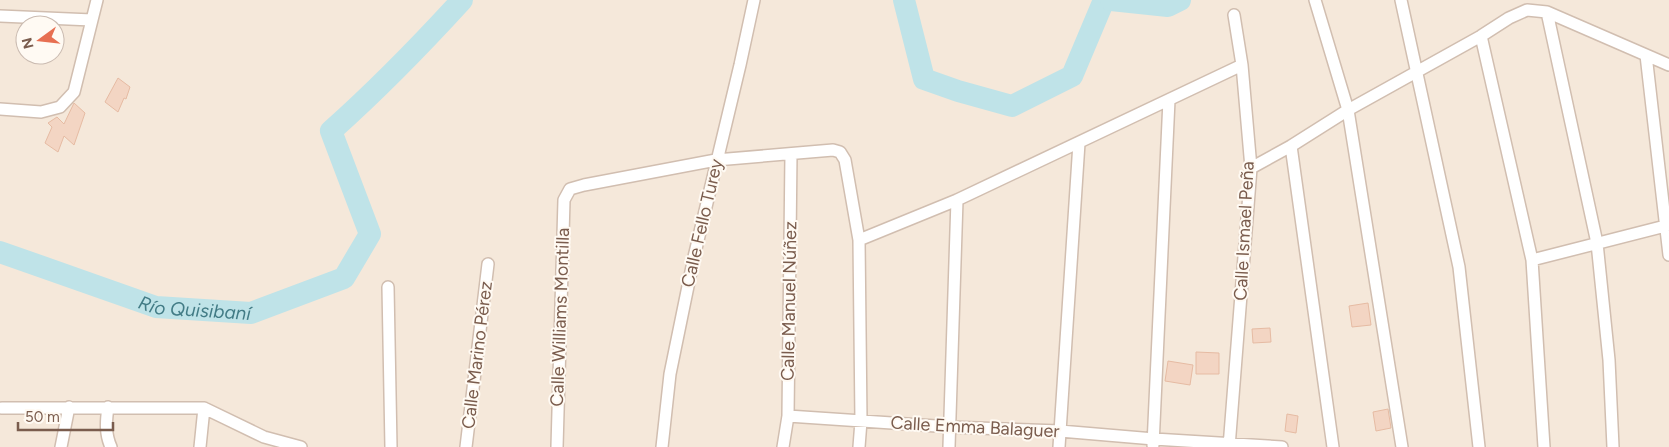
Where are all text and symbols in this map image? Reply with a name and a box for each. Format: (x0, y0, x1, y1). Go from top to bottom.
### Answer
north arrow (15, 15, 65, 65)
text: N (18, 36, 38, 51)
street label: Calle Fello Turey (677, 156, 728, 289)
street label: Calle Ismael Peña (1229, 161, 1259, 301)
street label: Calle Manuel Núñez (777, 221, 801, 381)
street label: Calle Williams Montilla (546, 227, 574, 407)
street label: Calle Marino Pérez (457, 280, 497, 430)
water label: Río Quisibaní (135, 291, 254, 325)
scale bar (18, 400, 112, 432)
text: 50 m (25, 408, 60, 426)
street label: Calle Emma Balaguer (890, 412, 1060, 442)

